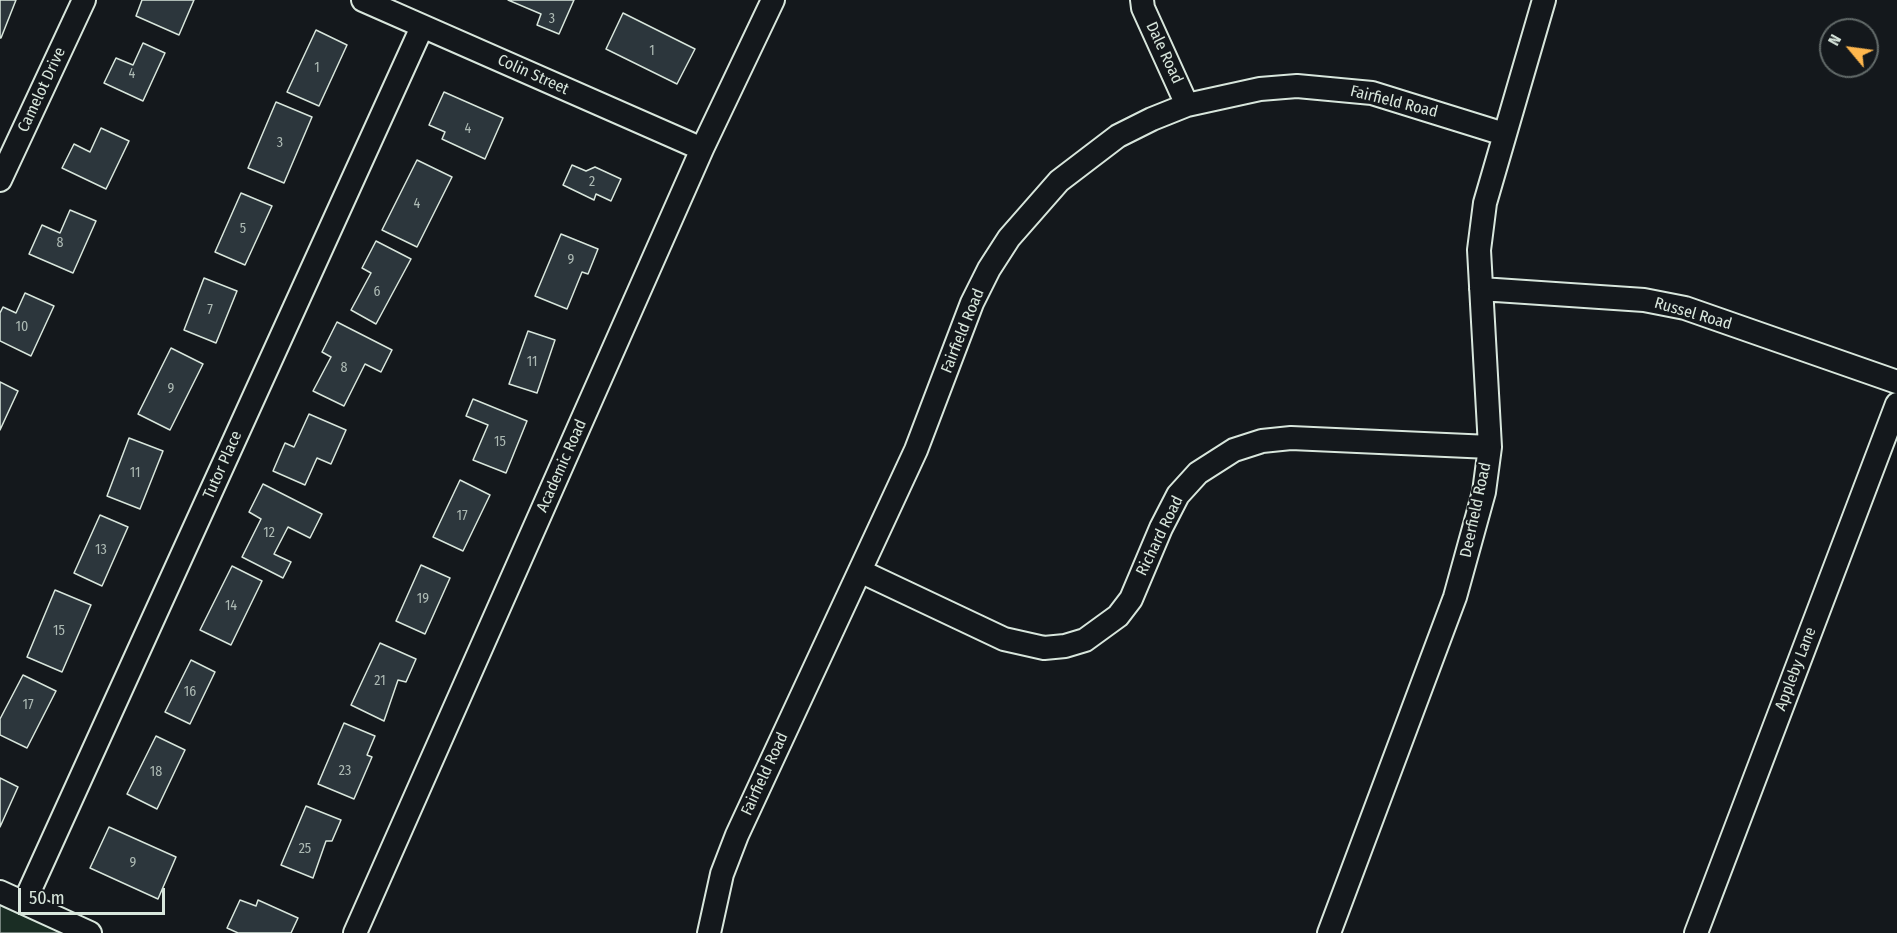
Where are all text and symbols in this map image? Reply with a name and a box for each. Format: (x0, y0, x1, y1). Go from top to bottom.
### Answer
house number: 3 (549, 11, 555, 27)
north arrow (1819, 18, 1879, 78)
street label: Dale Road (1141, 19, 1187, 87)
text: N (1824, 31, 1845, 49)
house number: 1 (649, 43, 655, 59)
street label: Camelot Drive (14, 45, 70, 135)
street label: Colin Street (494, 51, 572, 99)
house number: 1 (314, 60, 320, 76)
house number: 4 (129, 66, 135, 82)
street label: Fairfield Road (1348, 82, 1440, 122)
house number: 4 (465, 121, 471, 137)
house number: 3 (277, 135, 283, 151)
house number: 2 (589, 174, 595, 190)
house number: 4 (414, 196, 420, 212)
house number: 5 (240, 221, 246, 237)
house number: 8 (57, 235, 63, 251)
house number: 9 (568, 252, 574, 268)
house number: 6 (374, 284, 380, 300)
street label: Fairfield Road (937, 286, 989, 376)
street label: Russel Road (1652, 294, 1734, 334)
house number: 7 (207, 302, 213, 318)
house number: 10 (16, 319, 28, 335)
house number: 11 (527, 354, 537, 370)
house number: 8 (341, 360, 347, 376)
house number: 9 (168, 381, 174, 397)
street label: Academic Road (533, 417, 591, 515)
street label: Tutor Place (199, 428, 247, 502)
house number: 15 (494, 434, 506, 450)
street label: Deerfield Road (1457, 461, 1495, 559)
house number: 11 (130, 465, 140, 481)
street label: Richard Road (1132, 493, 1188, 579)
house number: 17 (456, 508, 468, 524)
house number: 12 (263, 525, 275, 541)
house number: 13 (95, 542, 107, 558)
house number: 19 (417, 591, 429, 607)
house number: 14 (225, 598, 237, 614)
house number: 15 (53, 623, 65, 639)
street label: Appleby Lane (1771, 624, 1821, 714)
house number: 21 (374, 673, 386, 689)
house number: 16 (184, 684, 196, 700)
house number: 17 (22, 697, 34, 713)
street label: Fairfield Road (737, 729, 793, 819)
house number: 23 (339, 763, 351, 779)
house number: 18 (150, 764, 162, 780)
house number: 25 (299, 841, 311, 857)
house number: 9 (130, 855, 136, 871)
scale bar (21, 876, 168, 914)
text: 50 m (29, 887, 65, 909)

